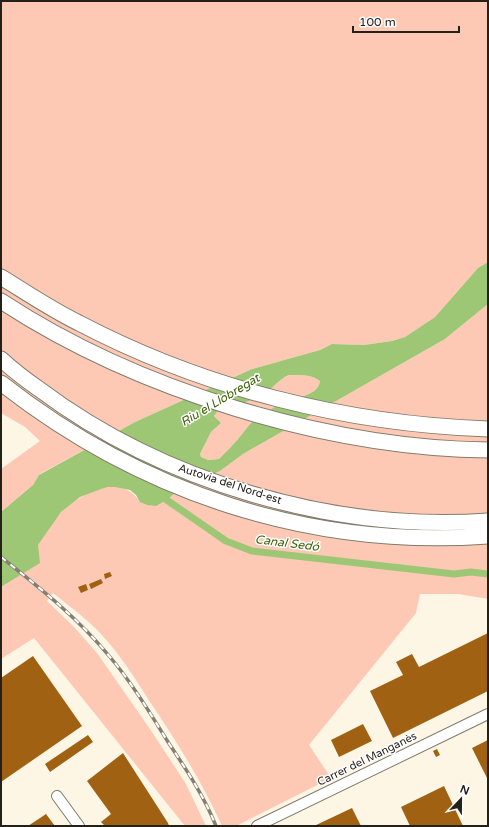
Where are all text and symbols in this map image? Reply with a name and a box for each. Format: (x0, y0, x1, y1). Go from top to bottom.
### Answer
scale bar (353, 8, 459, 34)
text: 100 m (359, 15, 396, 29)
water label: Riu el Llobregat (178, 370, 263, 429)
street label: Autovia del Nord-est (177, 461, 283, 507)
water label: Canal Sedó (254, 532, 320, 554)
street label: Carrer del Manganès (315, 729, 419, 789)
north arrow (441, 779, 481, 819)
text: N (458, 783, 471, 798)

